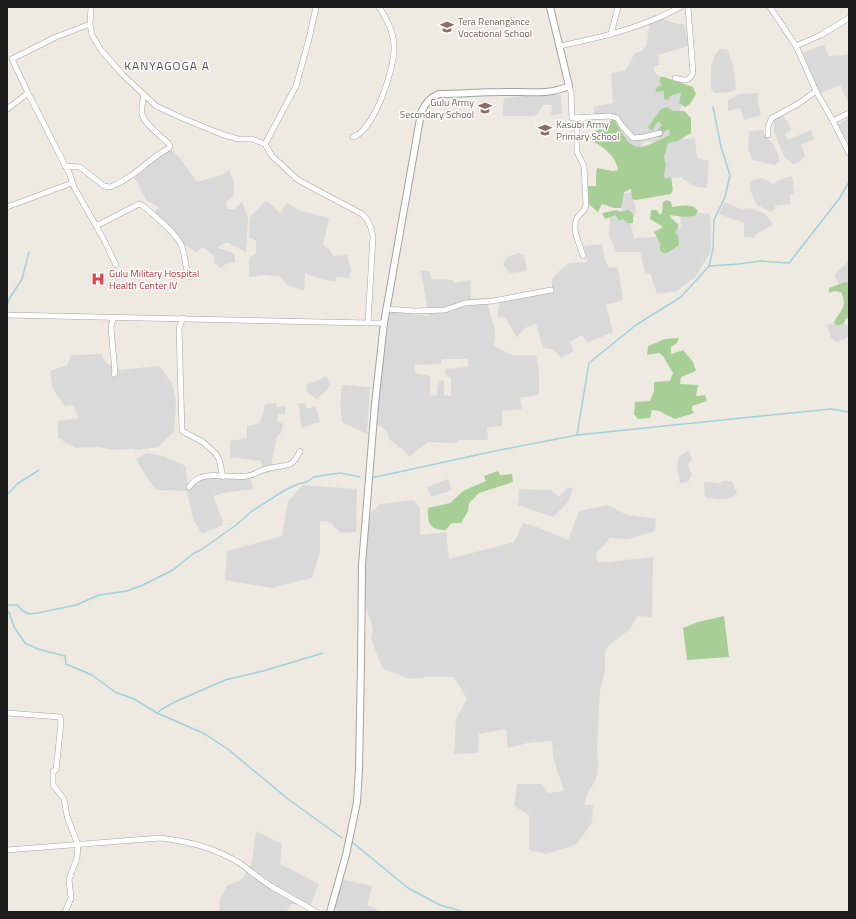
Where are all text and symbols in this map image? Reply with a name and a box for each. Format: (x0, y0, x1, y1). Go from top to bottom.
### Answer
place label: Tera Renangance Vocational School (458, 14, 532, 41)
school or university icon: Tera Renangance Vocational School (439, 19, 455, 35)
district label: KANYAGOGA A (124, 56, 210, 75)
place label: Gulu Army Secondary School (400, 95, 474, 122)
school or university icon: Gulu Army Secondary School (477, 100, 493, 116)
place label: Kasubi Army Primary School (556, 117, 619, 144)
school or university icon: Kasubi Army Primary School (537, 122, 553, 138)
place label: Gulu Military Hospital Health Center IV (109, 266, 199, 293)
hospital icon: Gulu Military Hospital Health Center IV (90, 271, 106, 287)

